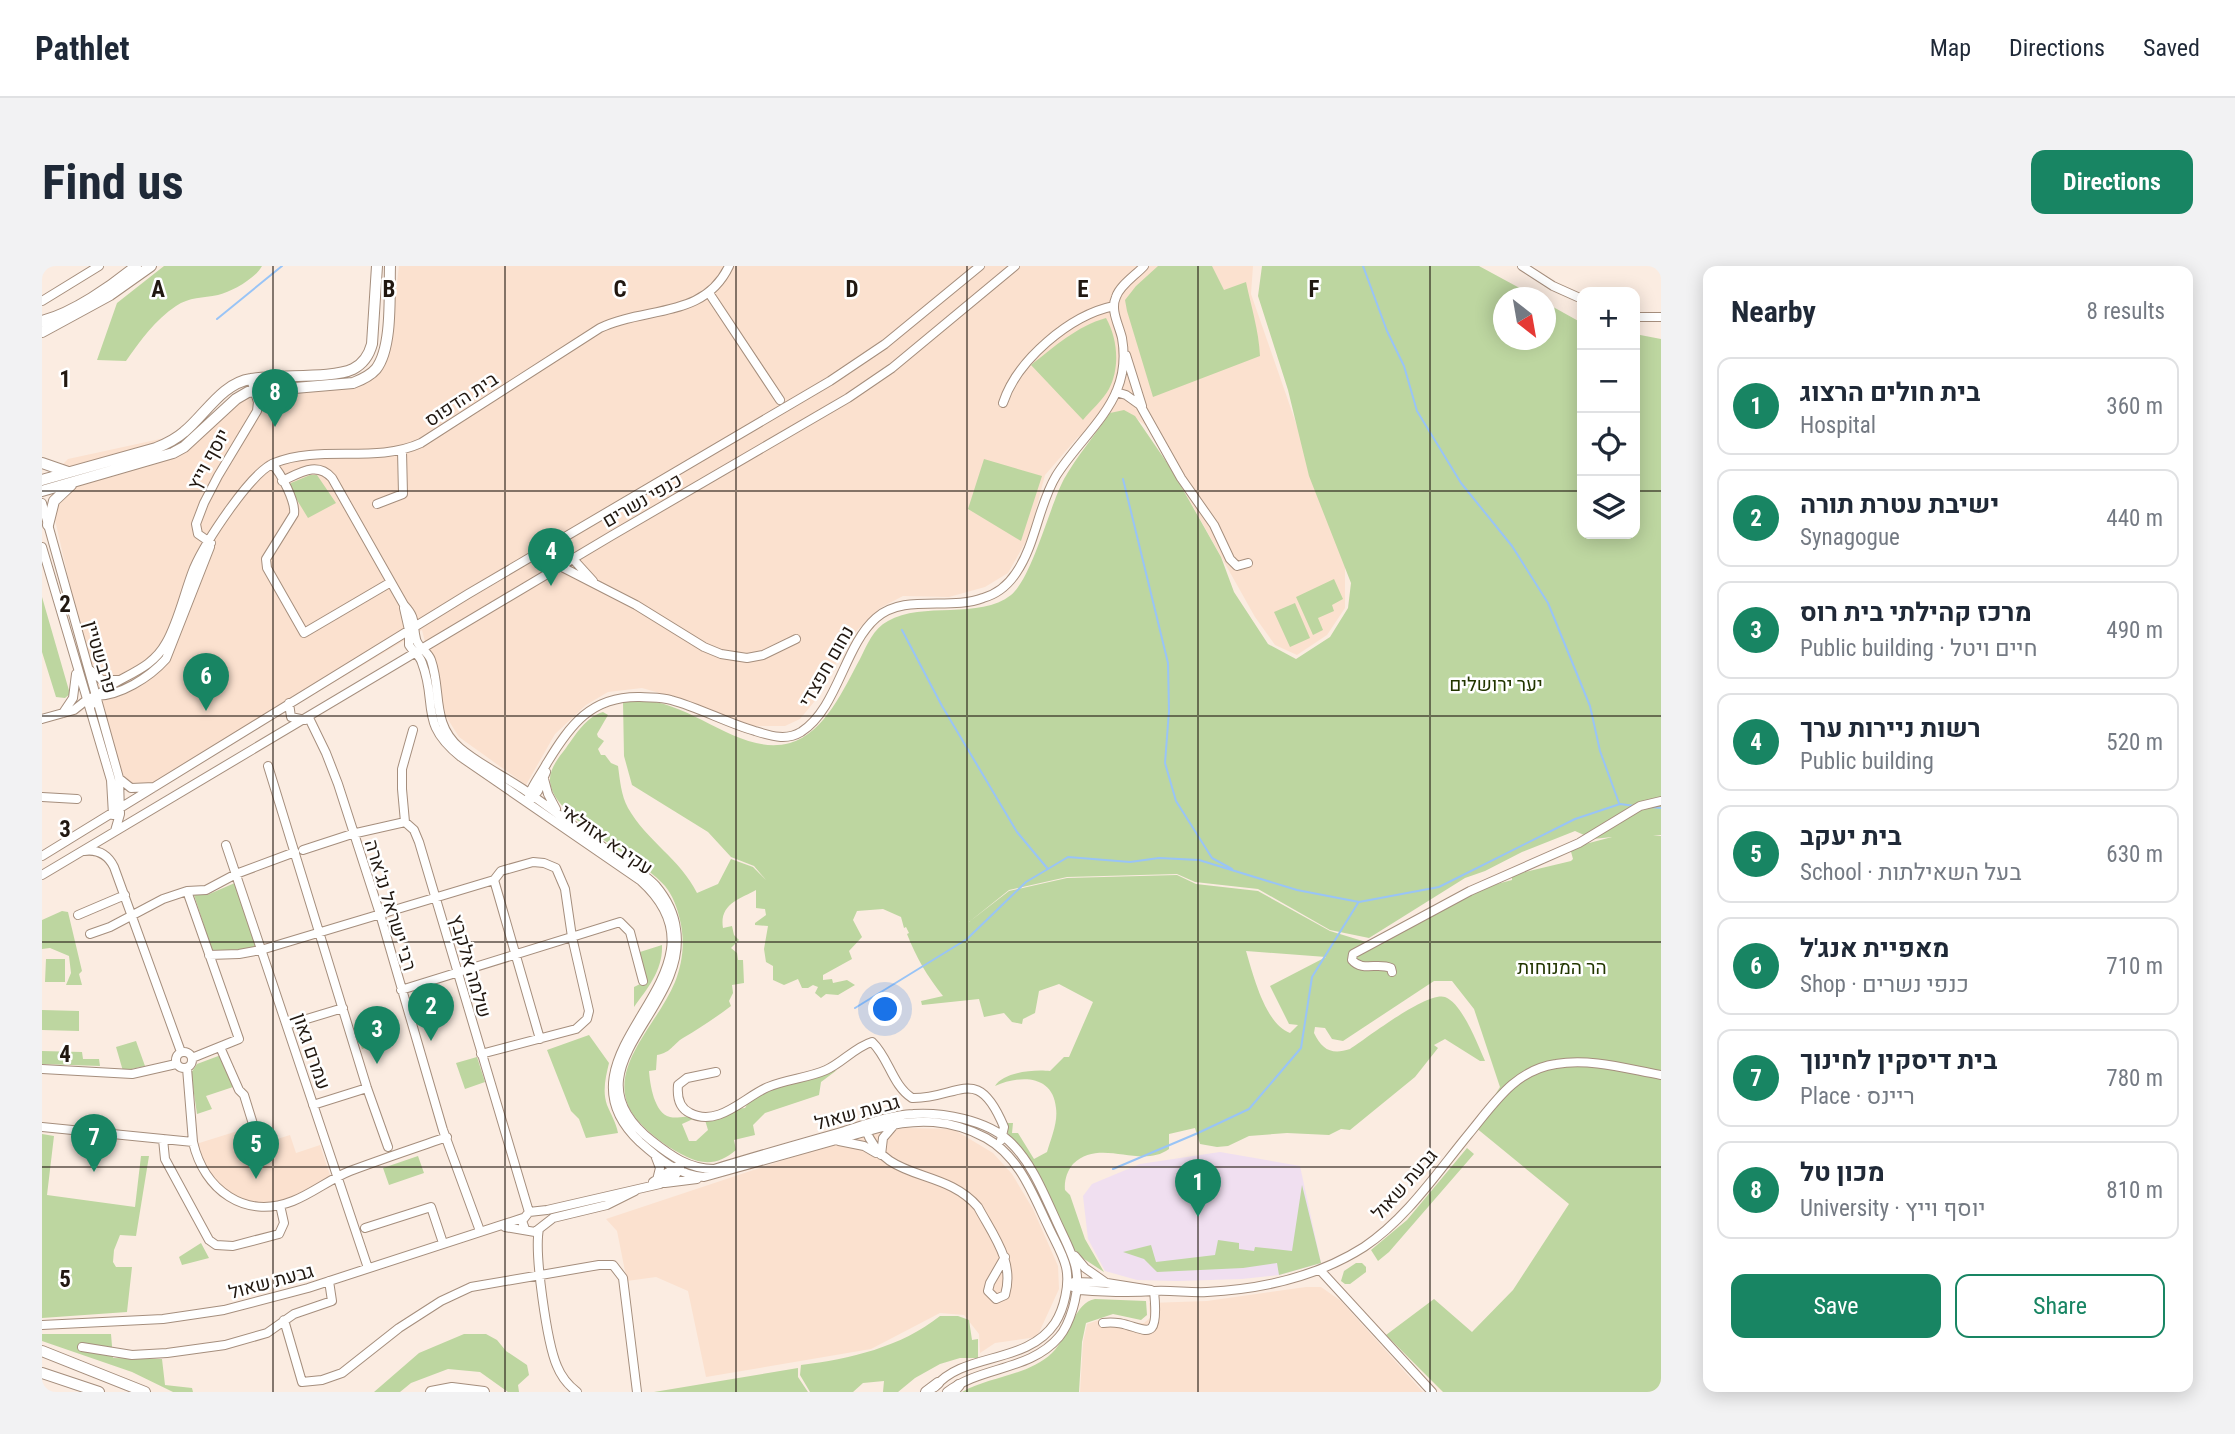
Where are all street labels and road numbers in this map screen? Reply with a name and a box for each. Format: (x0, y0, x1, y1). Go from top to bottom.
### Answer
street label: בית הדפוס (420, 367, 502, 432)
street label: יוסף וייץ (182, 425, 235, 494)
street label: כנפי נשרים (598, 468, 686, 532)
street label: פרבשטיין (79, 618, 122, 696)
street label: נחום חפצדי (794, 622, 859, 711)
street label: עקיבא אזולאי (556, 799, 657, 880)
street label: רבי ישראל נג'ארה (360, 837, 421, 974)
street label: שלמה אלקבץ (445, 912, 496, 1020)
street label: עמרם גאון (288, 1010, 335, 1092)
street label: גבעת שאול (812, 1090, 902, 1135)
street label: גבעת שאול (1367, 1144, 1442, 1224)
street label: גבעת שאול (226, 1259, 316, 1304)

